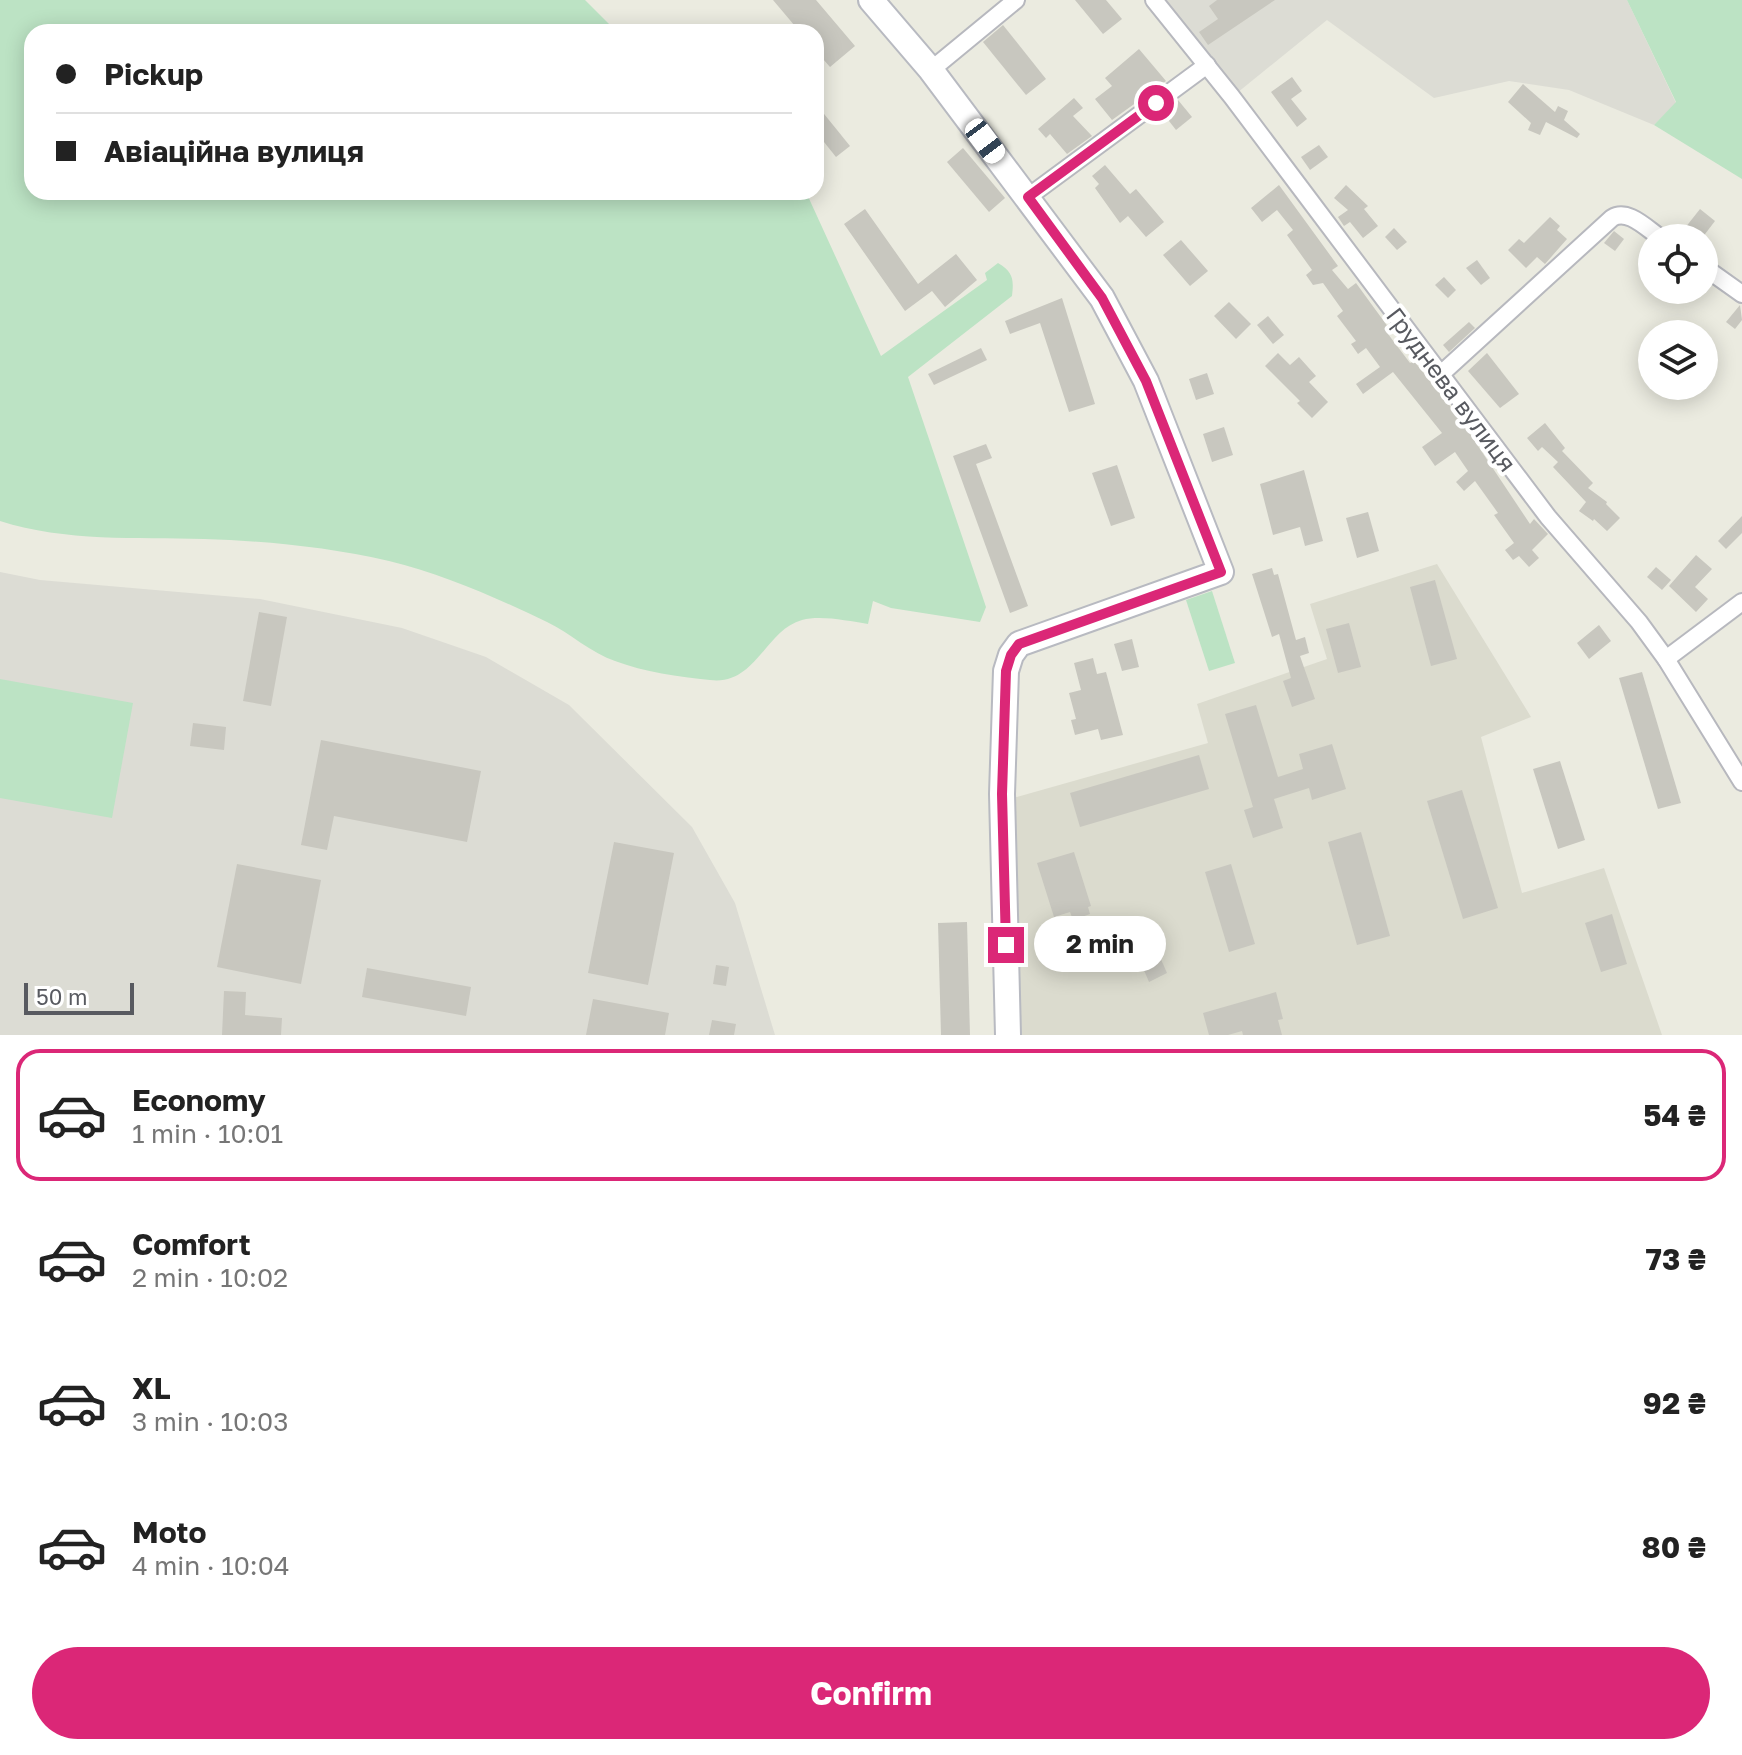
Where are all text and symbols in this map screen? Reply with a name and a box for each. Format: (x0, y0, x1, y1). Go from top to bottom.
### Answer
text: Pickup (104, 56, 203, 92)
route start (1138, 85, 1174, 121)
car (961, 115, 1009, 167)
text: Авіаційна вулиця (104, 133, 364, 169)
map controls (1638, 224, 1718, 400)
button: locate (1638, 224, 1718, 304)
street label: Груднева вулиця (1381, 301, 1523, 477)
button: layers (1638, 320, 1718, 400)
callout: 2 min (1034, 917, 1166, 973)
route end (988, 927, 1024, 963)
text: 2 min (1066, 928, 1134, 959)
scale bar (24, 979, 134, 1015)
text: 50 m (36, 983, 87, 1010)
icon: car (36, 1079, 108, 1151)
text: Economy (132, 1082, 266, 1118)
text: 54 ₴ (1643, 1097, 1706, 1133)
text: 1 min · 10:01 (132, 1118, 283, 1149)
icon: car (36, 1223, 108, 1295)
text: Comfort (132, 1226, 251, 1262)
text: 73 ₴ (1646, 1241, 1706, 1277)
text: 2 min · 10:02 (132, 1262, 288, 1293)
icon: car (36, 1367, 108, 1439)
text: XL (132, 1370, 171, 1406)
text: 92 ₴ (1643, 1385, 1706, 1421)
text: 3 min · 10:03 (132, 1406, 288, 1437)
icon: car (36, 1511, 108, 1583)
text: Moto (132, 1514, 207, 1550)
text: 80 ₴ (1642, 1529, 1706, 1565)
text: 4 min · 10:04 (132, 1550, 290, 1581)
button: Confirm (32, 1647, 1710, 1739)

